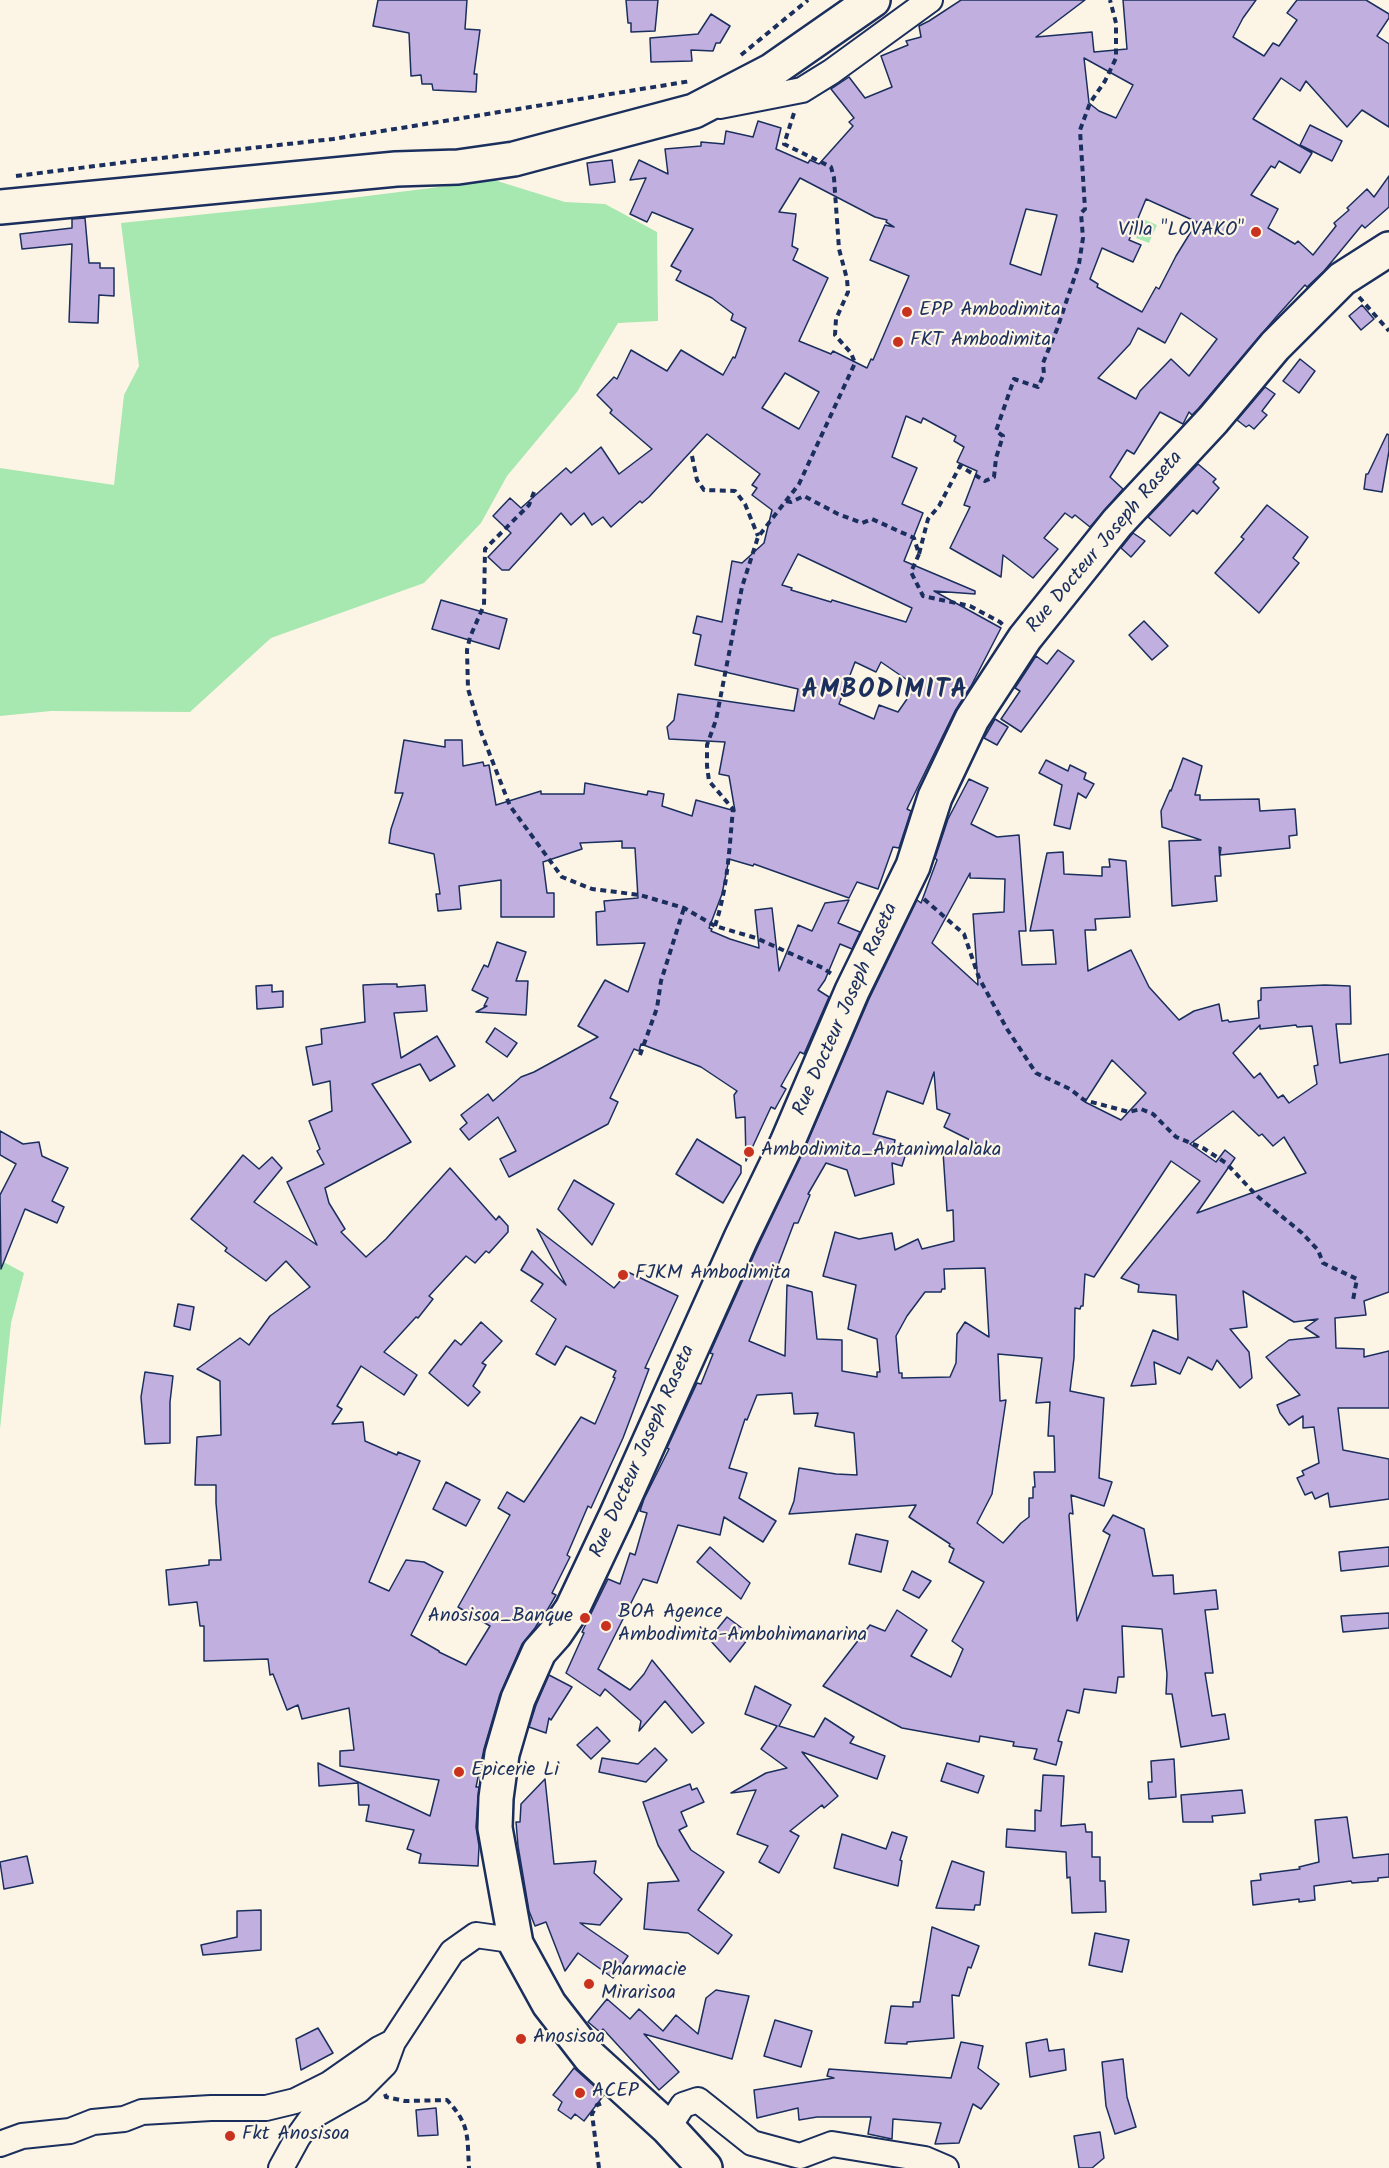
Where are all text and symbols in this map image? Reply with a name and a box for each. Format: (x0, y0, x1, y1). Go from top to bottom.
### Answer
place label: Villa "LOVAKO" (1118, 220, 1244, 244)
marker: Villa "LOVAKO" (1249, 225, 1263, 239)
place label: EPP Ambodimita (919, 300, 1061, 324)
marker: EPP Ambodimita (900, 305, 914, 319)
place label: FKT Ambodimita (910, 330, 1051, 354)
marker: FKT Ambodimita (891, 335, 905, 349)
street label: Rue Docteur Joseph Raseta (1023, 447, 1189, 639)
district label: AMBODIMITA (802, 677, 968, 709)
street label: Rue Docteur Joseph Raseta (789, 900, 905, 1120)
place label: Ambodimita_Antanimalalaka (761, 1140, 1001, 1164)
marker: Ambodimita_Antanimalalaka (742, 1145, 756, 1159)
place label: FJKM Ambodimita (635, 1263, 791, 1287)
marker: FJKM Ambodimita (616, 1268, 630, 1282)
street label: Rue Docteur Joseph Raseta (586, 1342, 702, 1562)
place label: BOA Agence Ambodimita-Ambohimanarina (618, 1602, 867, 1649)
place label: Anosisoa_Banque (428, 1606, 573, 1630)
marker: Anosisoa_Banque (578, 1611, 592, 1625)
marker: BOA Agence Ambodimita-Ambohimanarina (599, 1619, 613, 1633)
place label: Epicerie Li (471, 1760, 559, 1784)
marker: Epicerie Li (452, 1765, 466, 1779)
place label: Pharmacie Mirarisoa (601, 1960, 687, 2007)
marker: Pharmacie Mirarisoa (582, 1977, 596, 1991)
place label: Anosisoa (533, 2027, 605, 2051)
marker: Anosisoa (514, 2032, 528, 2046)
place label: ACEP (592, 2081, 639, 2105)
marker: ACEP (573, 2086, 587, 2100)
place label: Fkt Anosisoa (242, 2124, 350, 2148)
marker: Fkt Anosisoa (223, 2129, 237, 2143)

